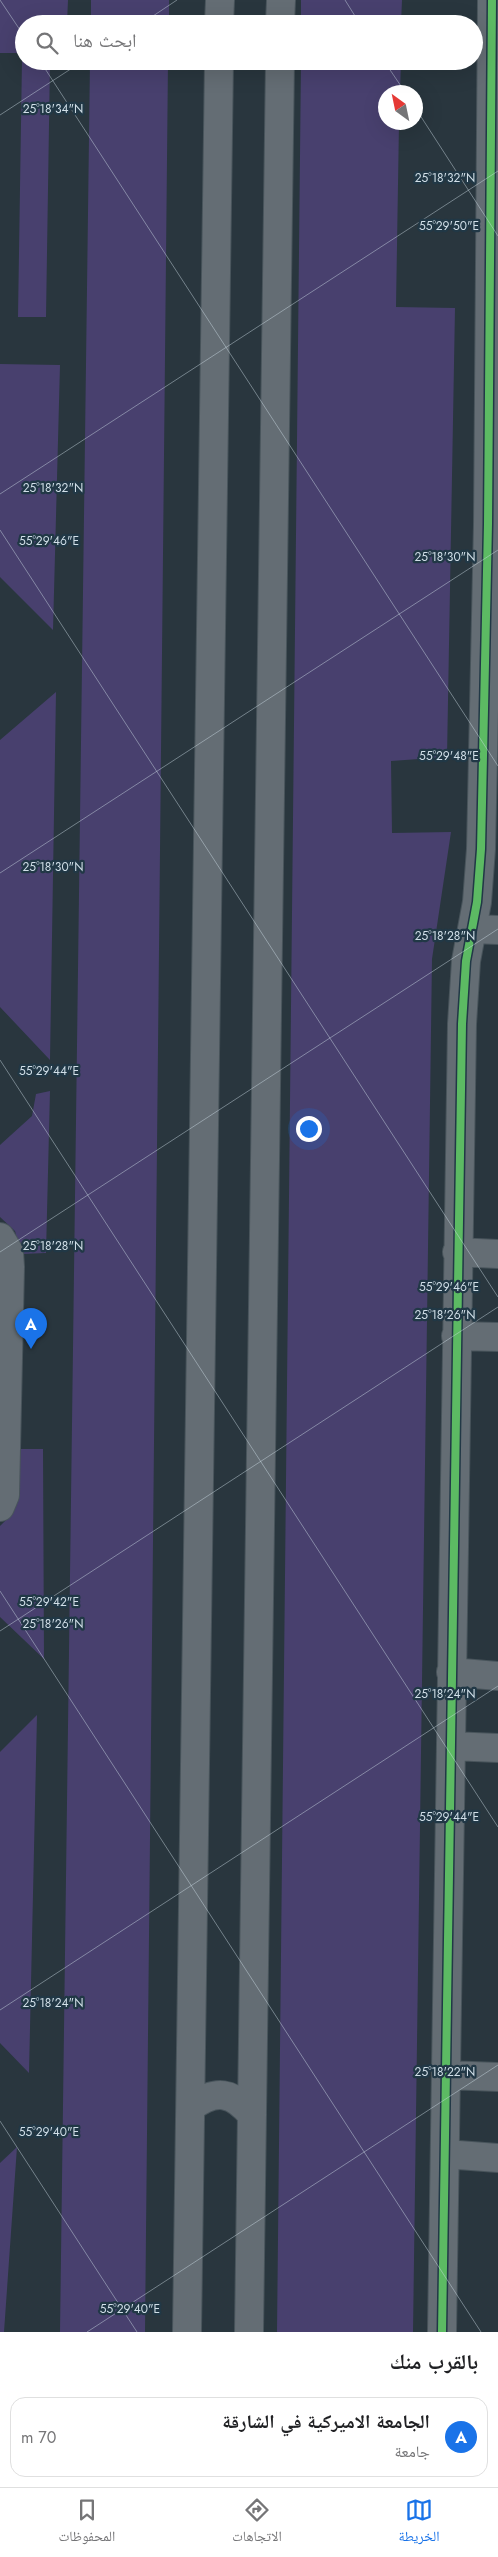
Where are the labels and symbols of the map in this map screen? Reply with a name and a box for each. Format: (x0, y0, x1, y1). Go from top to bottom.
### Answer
north arrow (378, 85, 423, 130)
text: 25°18'34"N (23, 100, 83, 118)
text: 25°18'32"N (415, 169, 475, 187)
text: 55°29'50"E (419, 217, 479, 235)
text: 25°18'32"N (23, 479, 83, 497)
text: 55°29'46"E (19, 532, 79, 550)
text: 25°18'30"N (415, 548, 475, 566)
text: 55°29'48"E (419, 747, 479, 765)
text: 25°18'30"N (23, 858, 83, 876)
text: 25°18'28"N (415, 927, 475, 945)
text: 55°29'44"E (19, 1062, 79, 1080)
your location (296, 1116, 322, 1142)
text: 25°18'28"N (23, 1237, 83, 1255)
text: 55°29'46"E (419, 1278, 479, 1296)
text: 25°18'26"N (415, 1306, 475, 1324)
pin: A (15, 1308, 47, 1349)
text: 55°29'42"E (19, 1593, 79, 1611)
text: 25°18'26"N (23, 1615, 83, 1633)
text: 25°18'24"N (414, 1685, 476, 1703)
text: 55°29'44"E (419, 1808, 479, 1826)
text: 25°18'24"N (22, 1994, 84, 2012)
text: 25°18'22"N (415, 2063, 475, 2081)
text: 55°29'40"E (19, 2123, 79, 2141)
text: 55°29'40"E (100, 2300, 160, 2318)

